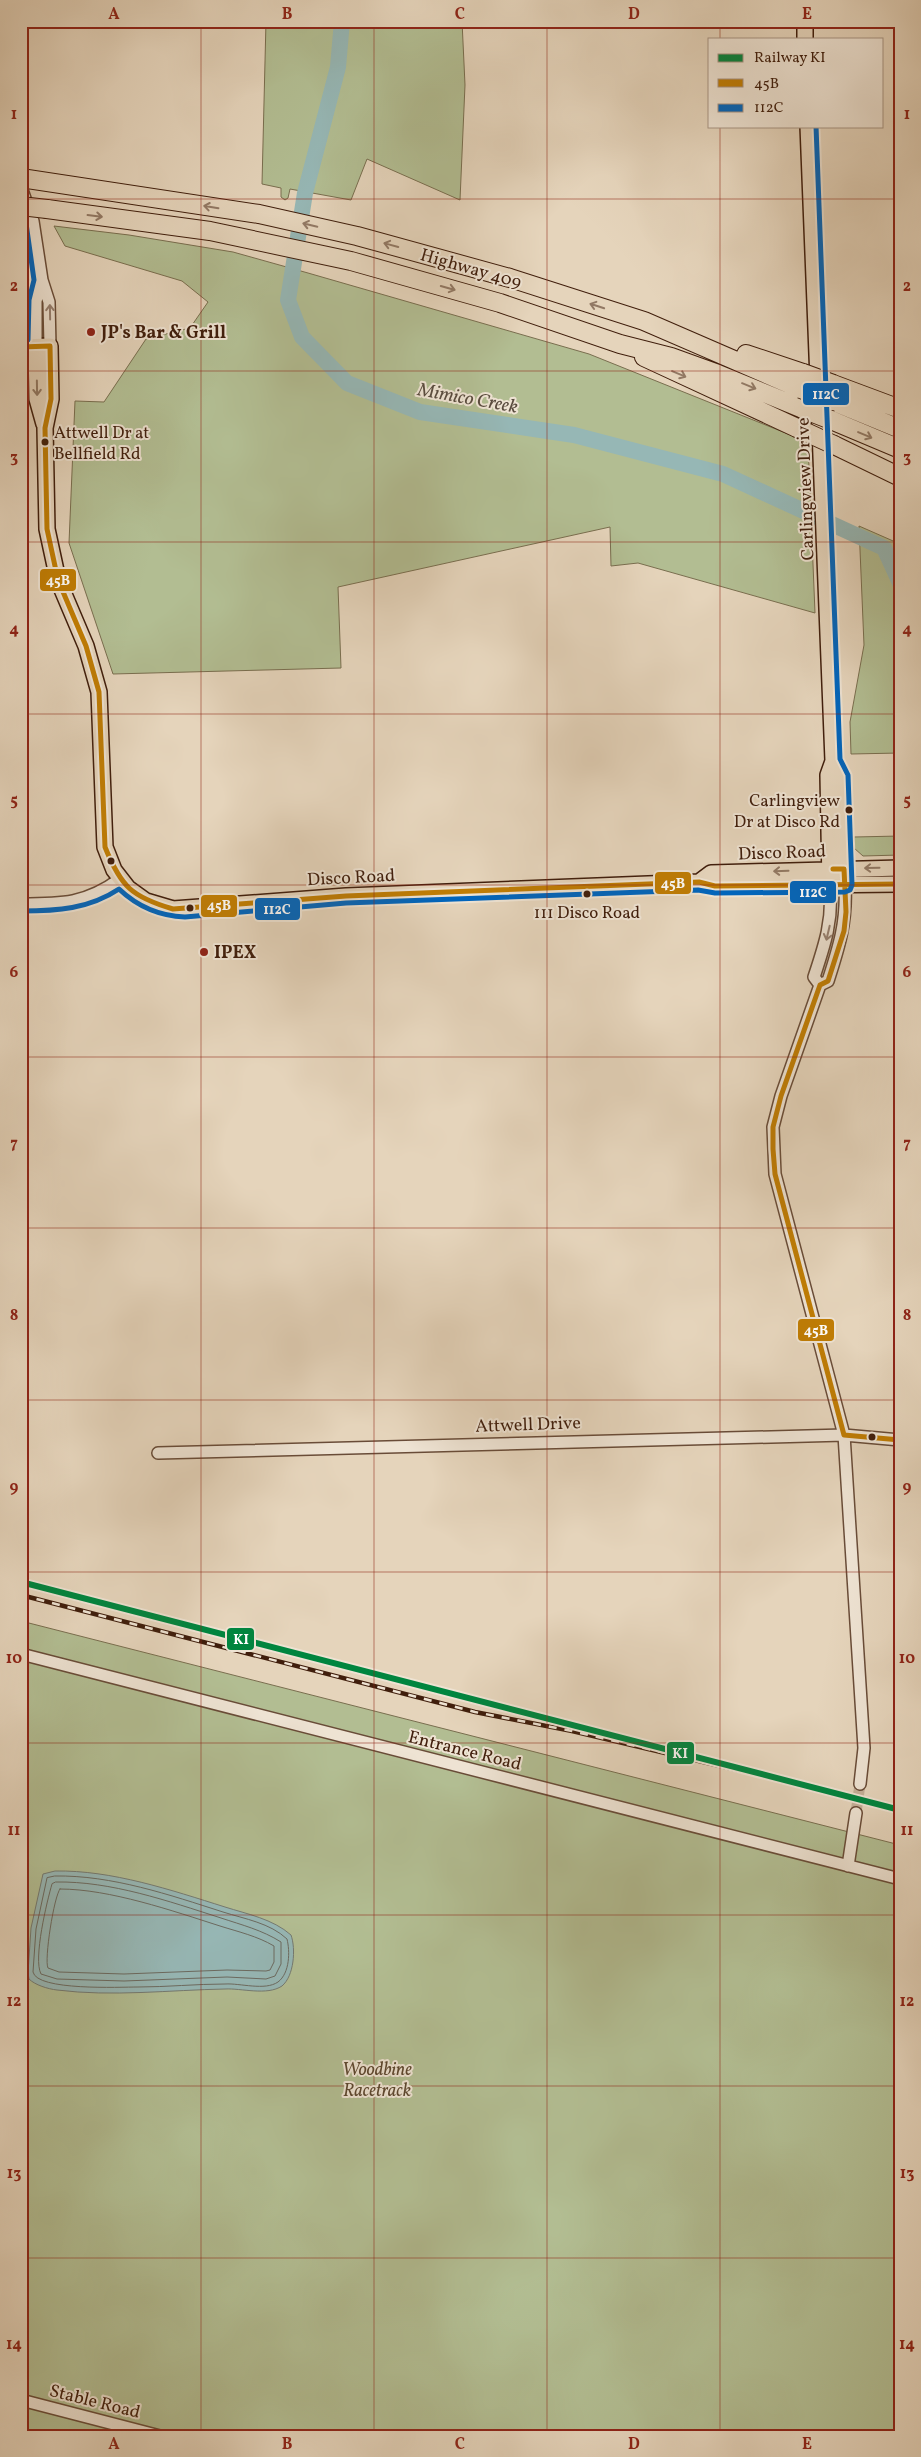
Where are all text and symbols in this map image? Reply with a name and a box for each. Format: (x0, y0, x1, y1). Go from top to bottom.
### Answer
text: A (108, 4, 120, 26)
text: B (282, 4, 293, 26)
text: C (455, 4, 465, 26)
text: D (628, 4, 640, 26)
text: E (802, 4, 812, 26)
legend (708, 38, 884, 128)
text: Railway KI (754, 48, 826, 69)
text: 45B (754, 74, 779, 95)
text: 112C (754, 98, 784, 119)
text: 1 (11, 104, 17, 126)
text: 1 (904, 104, 910, 126)
one-way arrow (204, 201, 220, 211)
one-way arrow (87, 211, 103, 221)
one-way arrow (302, 220, 318, 229)
one-way arrow (383, 240, 399, 250)
street label: Highway 409 (417, 243, 524, 296)
text: 2 (10, 276, 18, 298)
text: 2 (903, 276, 911, 298)
one-way arrow (440, 284, 456, 294)
one-way arrow (589, 301, 605, 311)
one-way arrow (45, 304, 54, 320)
place label: JP's Bar & Grill (100, 321, 226, 346)
marker: JP's Bar & Grill (85, 326, 97, 338)
one-way arrow (671, 371, 686, 380)
water label: Mimico Creek (415, 377, 520, 421)
one-way arrow (32, 380, 42, 396)
one-way arrow (741, 382, 756, 392)
line badge: 112C (802, 382, 850, 406)
text: 112C (812, 386, 840, 405)
street label: Carlingview Drive (792, 417, 821, 561)
place label: Attwell Dr at Bellfield Rd (54, 422, 149, 466)
one-way arrow (857, 430, 872, 440)
marker: Attwell Dr at Bellfield Rd (40, 437, 50, 447)
text: 3 (10, 447, 18, 469)
text: 3 (903, 447, 911, 469)
line badge: 45B (39, 568, 77, 592)
text: 45B (46, 572, 70, 591)
text: 4 (9, 619, 19, 641)
text: 4 (902, 619, 912, 641)
text: 5 (10, 790, 18, 812)
place label: Carlingview Dr at Disco Rd (734, 790, 840, 834)
text: 5 (903, 790, 911, 812)
marker: Carlingview Dr at Disco Rd (844, 805, 854, 815)
street label: Disco Road (738, 839, 827, 868)
unlabelled marker (106, 856, 116, 866)
one-way arrow (864, 863, 880, 873)
street label: Disco Road (306, 864, 396, 893)
one-way arrow (773, 866, 789, 875)
line badge: 45B (654, 871, 692, 895)
text: 45B (661, 875, 685, 894)
line badge: 112C (789, 880, 837, 904)
text: 112C (799, 884, 827, 903)
marker: 111 Disco Road (582, 889, 592, 899)
line badge: 45B (200, 894, 238, 918)
text: 45B (207, 897, 231, 916)
line badge: 112C (254, 897, 301, 921)
text: 112C (263, 901, 291, 920)
place label: 111 Disco Road (534, 902, 640, 925)
unlabelled marker (185, 903, 195, 913)
one-way arrow (823, 925, 832, 941)
place label: IPEX (214, 941, 257, 966)
marker: IPEX (198, 946, 210, 958)
text: 6 (10, 962, 19, 984)
text: 6 (903, 962, 912, 984)
text: 7 (10, 1133, 18, 1155)
text: 7 (903, 1133, 911, 1155)
text: 8 (10, 1305, 18, 1327)
text: 8 (903, 1305, 911, 1327)
line badge: 45B (797, 1318, 835, 1342)
text: 45B (804, 1322, 828, 1341)
street label: Attwell Drive (475, 1411, 581, 1440)
unlabelled marker (867, 1432, 877, 1442)
text: 9 (10, 1477, 19, 1499)
text: 9 (903, 1477, 912, 1499)
line badge: KI (226, 1627, 255, 1651)
text: KI (233, 1631, 249, 1650)
text: 10 (6, 1648, 22, 1670)
text: 10 (899, 1648, 915, 1670)
street label: Entrance Road (405, 1725, 524, 1778)
line badge: KI (666, 1741, 695, 1765)
text: KI (672, 1745, 688, 1764)
text: 11 (8, 1820, 20, 1842)
text: 11 (901, 1820, 913, 1842)
text: 12 (7, 1991, 21, 2013)
text: 12 (900, 1991, 914, 2013)
park label: Woodbine Racetrack (342, 2058, 412, 2104)
text: 13 (7, 2163, 21, 2185)
text: 13 (900, 2163, 914, 2185)
text: 14 (6, 2334, 22, 2356)
text: 14 (899, 2334, 915, 2356)
street label: Stable Road (46, 2379, 143, 2426)
text: A (108, 2434, 120, 2456)
text: B (282, 2434, 293, 2456)
text: C (455, 2434, 465, 2456)
text: D (628, 2434, 640, 2456)
text: E (802, 2434, 812, 2456)

